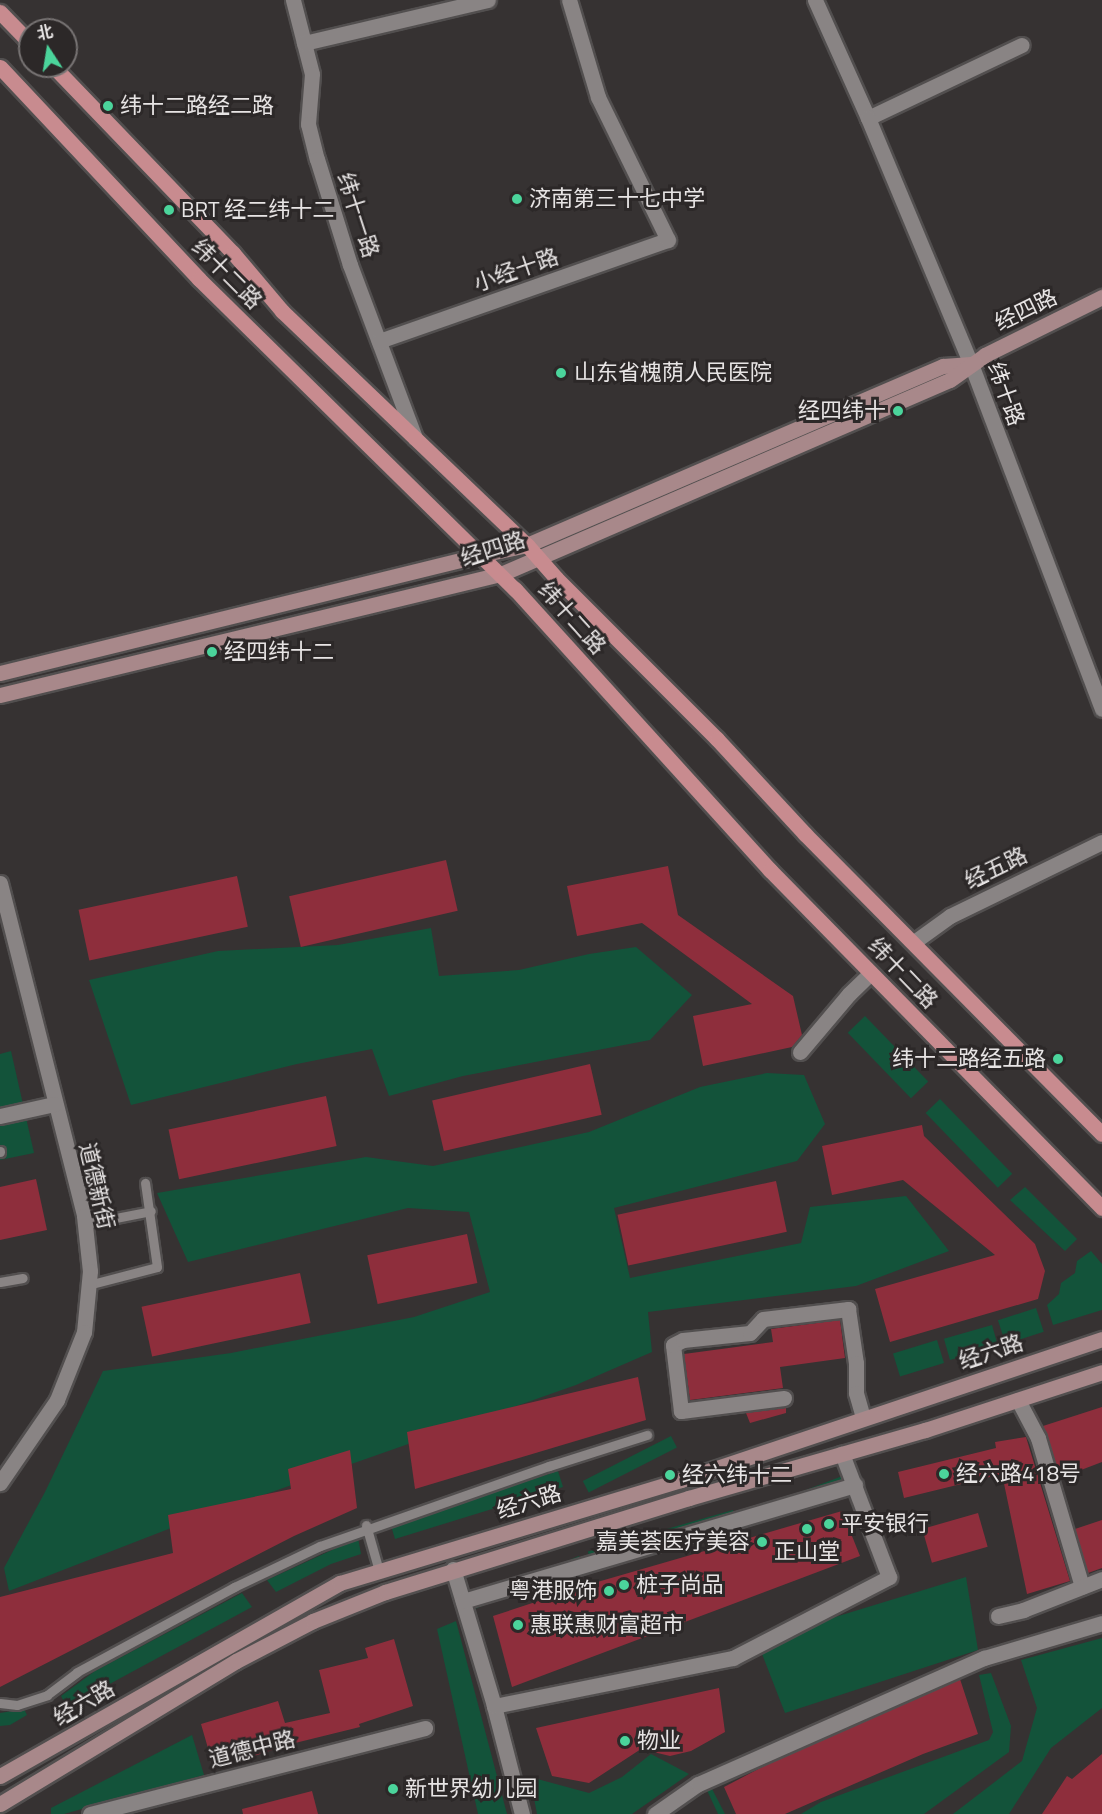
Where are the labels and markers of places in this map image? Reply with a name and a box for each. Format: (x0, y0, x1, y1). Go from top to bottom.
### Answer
place label: 纬十二路经二路 (120, 93, 274, 119)
marker: 纬十二路经二路 (101, 99, 115, 113)
place label: 济南第三十七中学 (529, 186, 705, 212)
marker: 济南第三十七中学 (510, 192, 524, 206)
place label: BRT 经二纬十二 (181, 197, 334, 223)
marker: BRT 经二纬十二 (162, 203, 176, 217)
place label: 山东省槐荫人民医院 (574, 360, 772, 386)
marker: 山东省槐荫人民医院 (552, 364, 570, 382)
place label: 经四纬十 (798, 398, 886, 424)
marker: 经四纬十 (891, 404, 905, 418)
place label: 经四纬十二 (224, 639, 334, 665)
marker: 经四纬十二 (205, 645, 219, 659)
place label: 纬十二路经五路 (892, 1046, 1046, 1072)
marker: 纬十二路经五路 (1051, 1052, 1065, 1066)
place label: 经六路418号 (956, 1461, 1081, 1487)
place label: 经六纬十二 (682, 1462, 792, 1488)
marker: 经六路418号 (937, 1467, 951, 1481)
marker: 经六纬十二 (663, 1468, 677, 1482)
place label: 平安银行 (841, 1511, 929, 1537)
marker: 平安银行 (822, 1517, 836, 1531)
marker: 正山堂 (800, 1522, 814, 1536)
place label: 嘉美荟医疗美容 (596, 1529, 750, 1555)
marker: 嘉美荟医疗美容 (755, 1535, 769, 1549)
place label: 正山堂 (774, 1539, 840, 1565)
place label: 桩子尚品 (636, 1572, 724, 1598)
place label: 粤港服饰 (509, 1578, 597, 1604)
marker: 桩子尚品 (617, 1578, 631, 1592)
marker: 粤港服饰 (602, 1584, 616, 1598)
place label: 惠联惠财富超市 (530, 1612, 684, 1638)
marker: 惠联惠财富超市 (511, 1618, 525, 1632)
place label: 物业 (637, 1728, 681, 1754)
marker: 物业 (618, 1734, 632, 1748)
place label: 新世界幼儿园 (405, 1776, 537, 1802)
marker: 新世界幼儿园 (386, 1782, 400, 1796)

